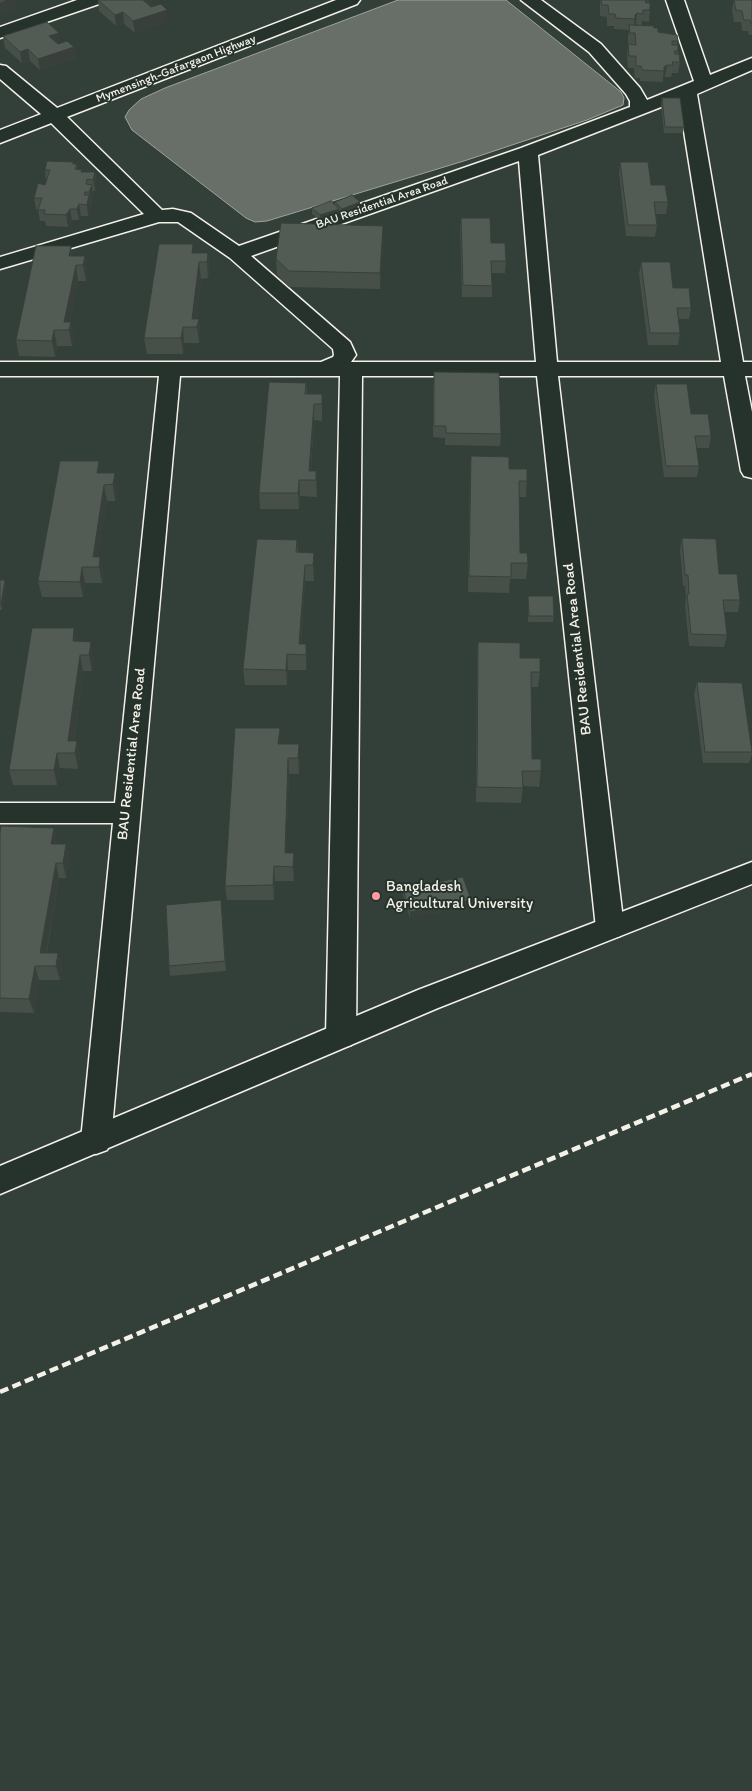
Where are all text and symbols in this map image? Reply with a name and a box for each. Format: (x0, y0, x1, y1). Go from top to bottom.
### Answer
street label: Mymensingh-Gafargaon Highway (94, 32, 258, 106)
street label: BAU Residential Area Road (314, 174, 450, 232)
street label: BAU Residential Area Road (560, 562, 596, 736)
street label: BAU Residential Area Road (114, 667, 150, 841)
place label: Bangladesh Agricultural University (386, 878, 533, 913)
marker: Bangladesh Agricultural University (370, 890, 382, 902)

